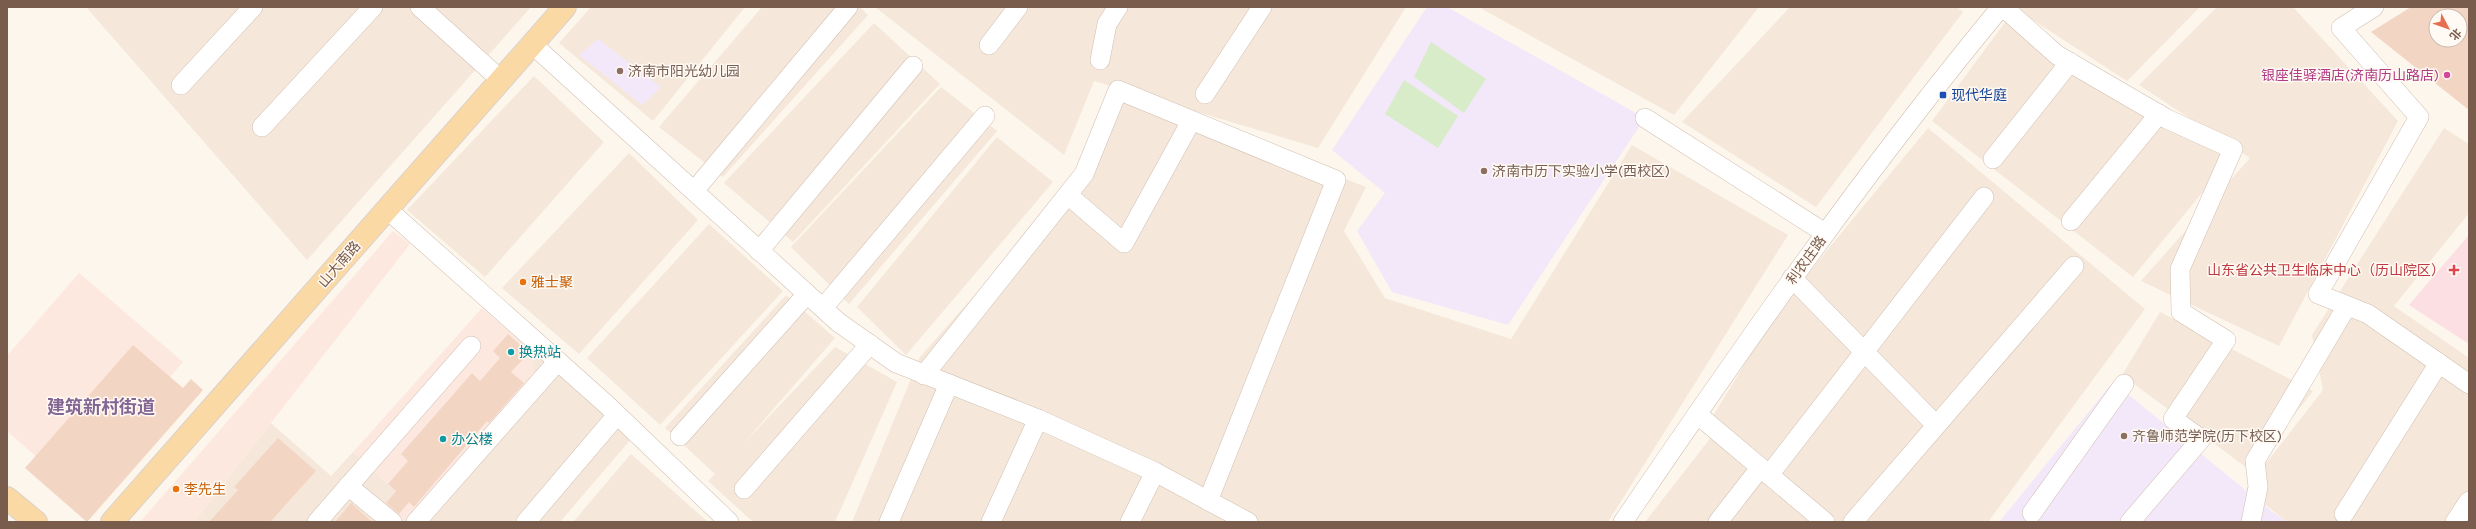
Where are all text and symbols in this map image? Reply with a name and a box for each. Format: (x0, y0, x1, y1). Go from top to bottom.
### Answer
north arrow (2428, 8, 2468, 48)
text: 北 (2447, 26, 2464, 43)
place label: 济南市阳光幼儿园 (628, 63, 740, 80)
marker: 济南市阳光幼儿园 (615, 66, 625, 76)
place label: 银座佳驿酒店(济南历山路店) (2261, 67, 2439, 84)
marker: 银座佳驿酒店(济南历山路店) (2442, 70, 2452, 80)
place label: 现代华庭 (1951, 87, 2007, 104)
marker: 现代华庭 (1938, 90, 1948, 100)
place label: 济南市历下实验小学(西校区) (1492, 163, 1670, 180)
marker: 济南市历下实验小学(西校区) (1479, 166, 1489, 176)
street label: 利农庄路 (1783, 233, 1830, 288)
street label: 山大南路 (315, 238, 364, 291)
place label: 山东省公共卫生临床中心（历山院区） (2207, 262, 2445, 279)
marker: 山东省公共卫生临床中心（历山院区） (2448, 264, 2460, 276)
place label: 雅士聚 (531, 274, 573, 291)
marker: 雅士聚 (518, 277, 528, 287)
place label: 换热站 (519, 344, 561, 361)
marker: 换热站 (506, 347, 516, 357)
district label: 建筑新村街道 (47, 396, 155, 418)
place label: 齐鲁师范学院(历下校区) (2132, 428, 2282, 445)
place label: 办公楼 (451, 431, 493, 448)
marker: 齐鲁师范学院(历下校区) (2119, 431, 2129, 441)
marker: 办公楼 (438, 434, 448, 444)
place label: 李先生 (184, 481, 226, 498)
marker: 李先生 (171, 484, 181, 494)

